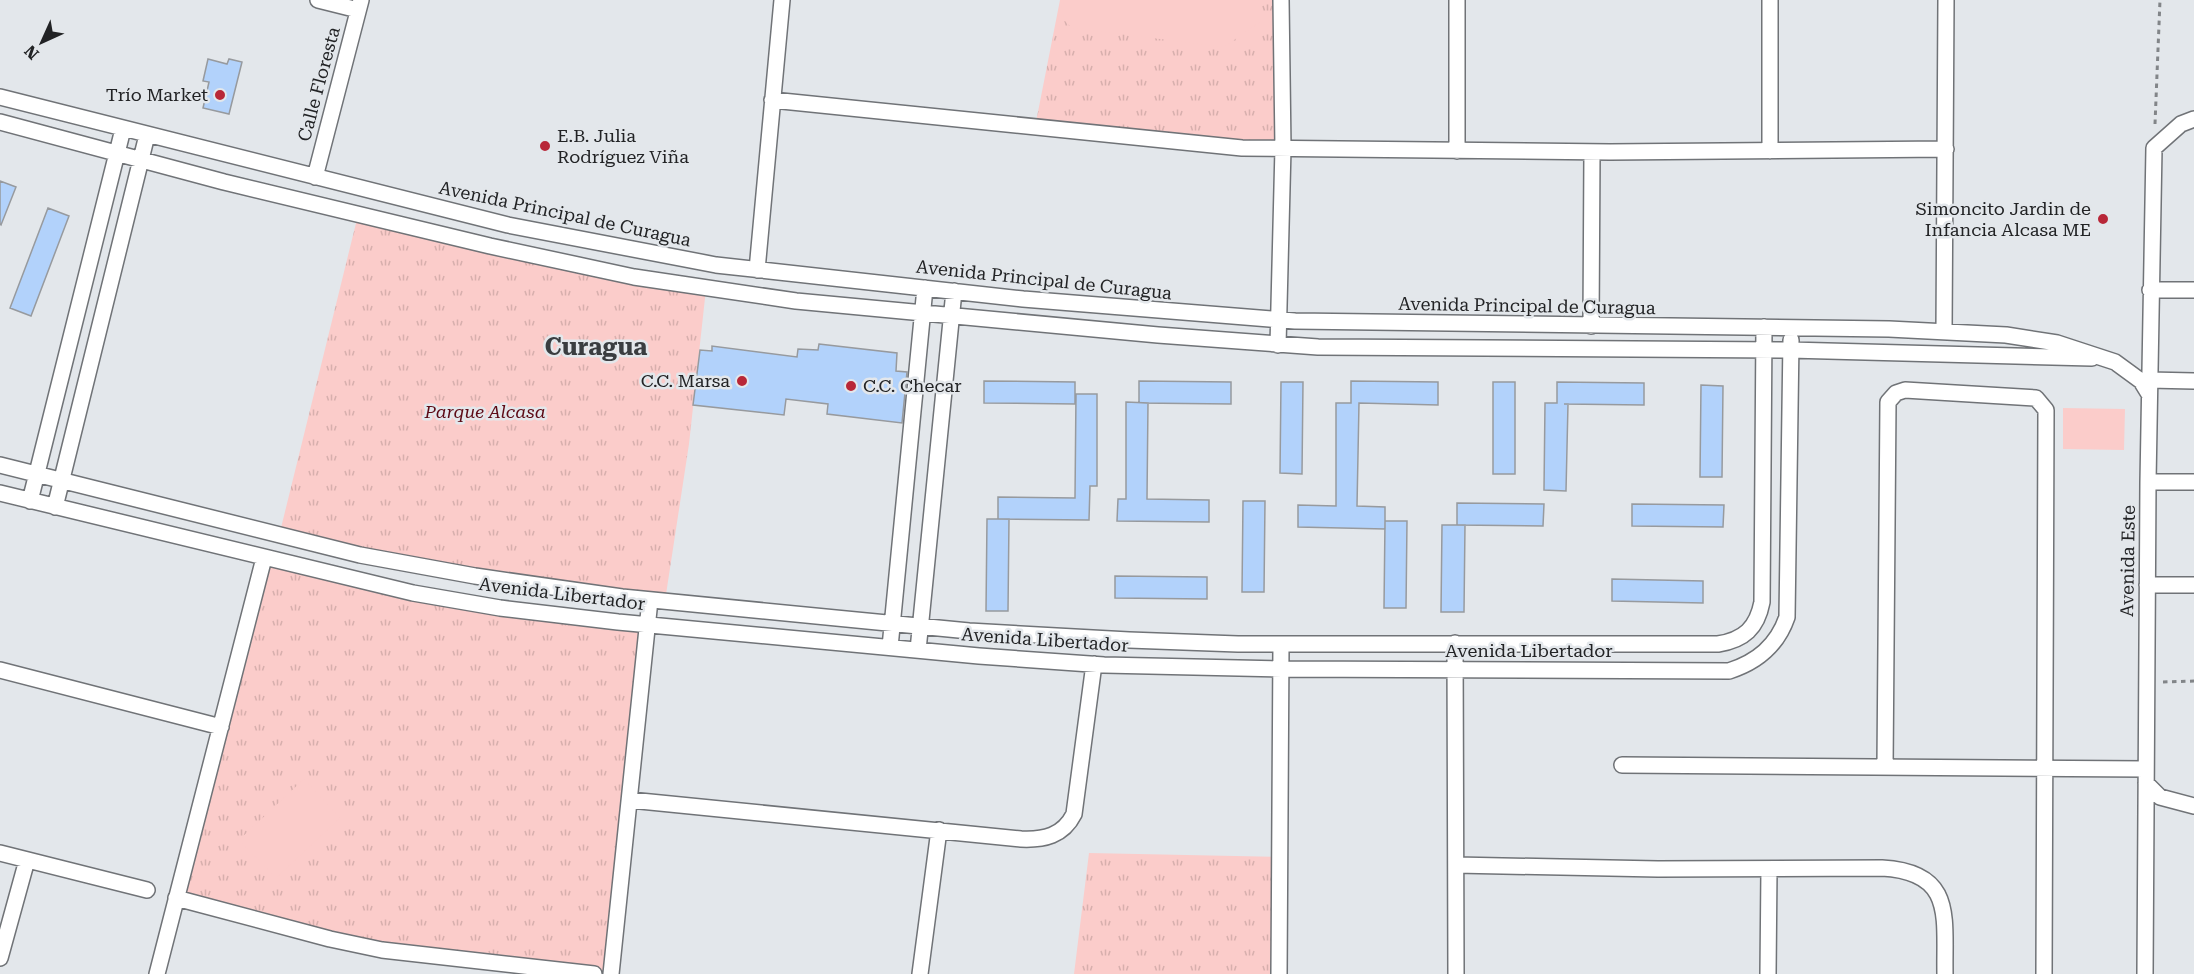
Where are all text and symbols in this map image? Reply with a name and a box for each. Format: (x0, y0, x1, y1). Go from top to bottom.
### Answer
north arrow (12, 12, 72, 72)
street label: Calle Floresta (293, 24, 344, 143)
text: N (21, 41, 43, 63)
place label: Trío Market (106, 84, 208, 105)
marker: Trío Market (213, 88, 227, 102)
place label: E.B. Julia Rodríguez Viña (557, 125, 689, 167)
marker: E.B. Julia Rodríguez Viña (538, 139, 552, 153)
street label: Avenida Principal de Curagua (437, 177, 693, 251)
place label: Simoncito Jardin de Infancia Alcasa ME (1915, 198, 2091, 240)
marker: Simoncito Jardin de Infancia Alcasa ME (2096, 212, 2110, 226)
street label: Avenida Principal de Curagua (915, 256, 1173, 303)
street label: Avenida Principal de Curagua (1398, 293, 1656, 318)
district label: Curagua (545, 333, 647, 361)
place label: C.C. Marsa (641, 370, 730, 391)
marker: C.C. Marsa (735, 374, 749, 388)
place label: C.C. Checar (863, 375, 962, 396)
marker: C.C. Checar (844, 379, 858, 393)
park label: Parque Alcasa (423, 401, 546, 422)
street label: Avenida Este (2116, 505, 2139, 617)
street label: Avenida Libertador (478, 573, 646, 614)
street label: Avenida Libertador (961, 623, 1129, 656)
street label: Avenida Libertador (1445, 640, 1613, 661)

